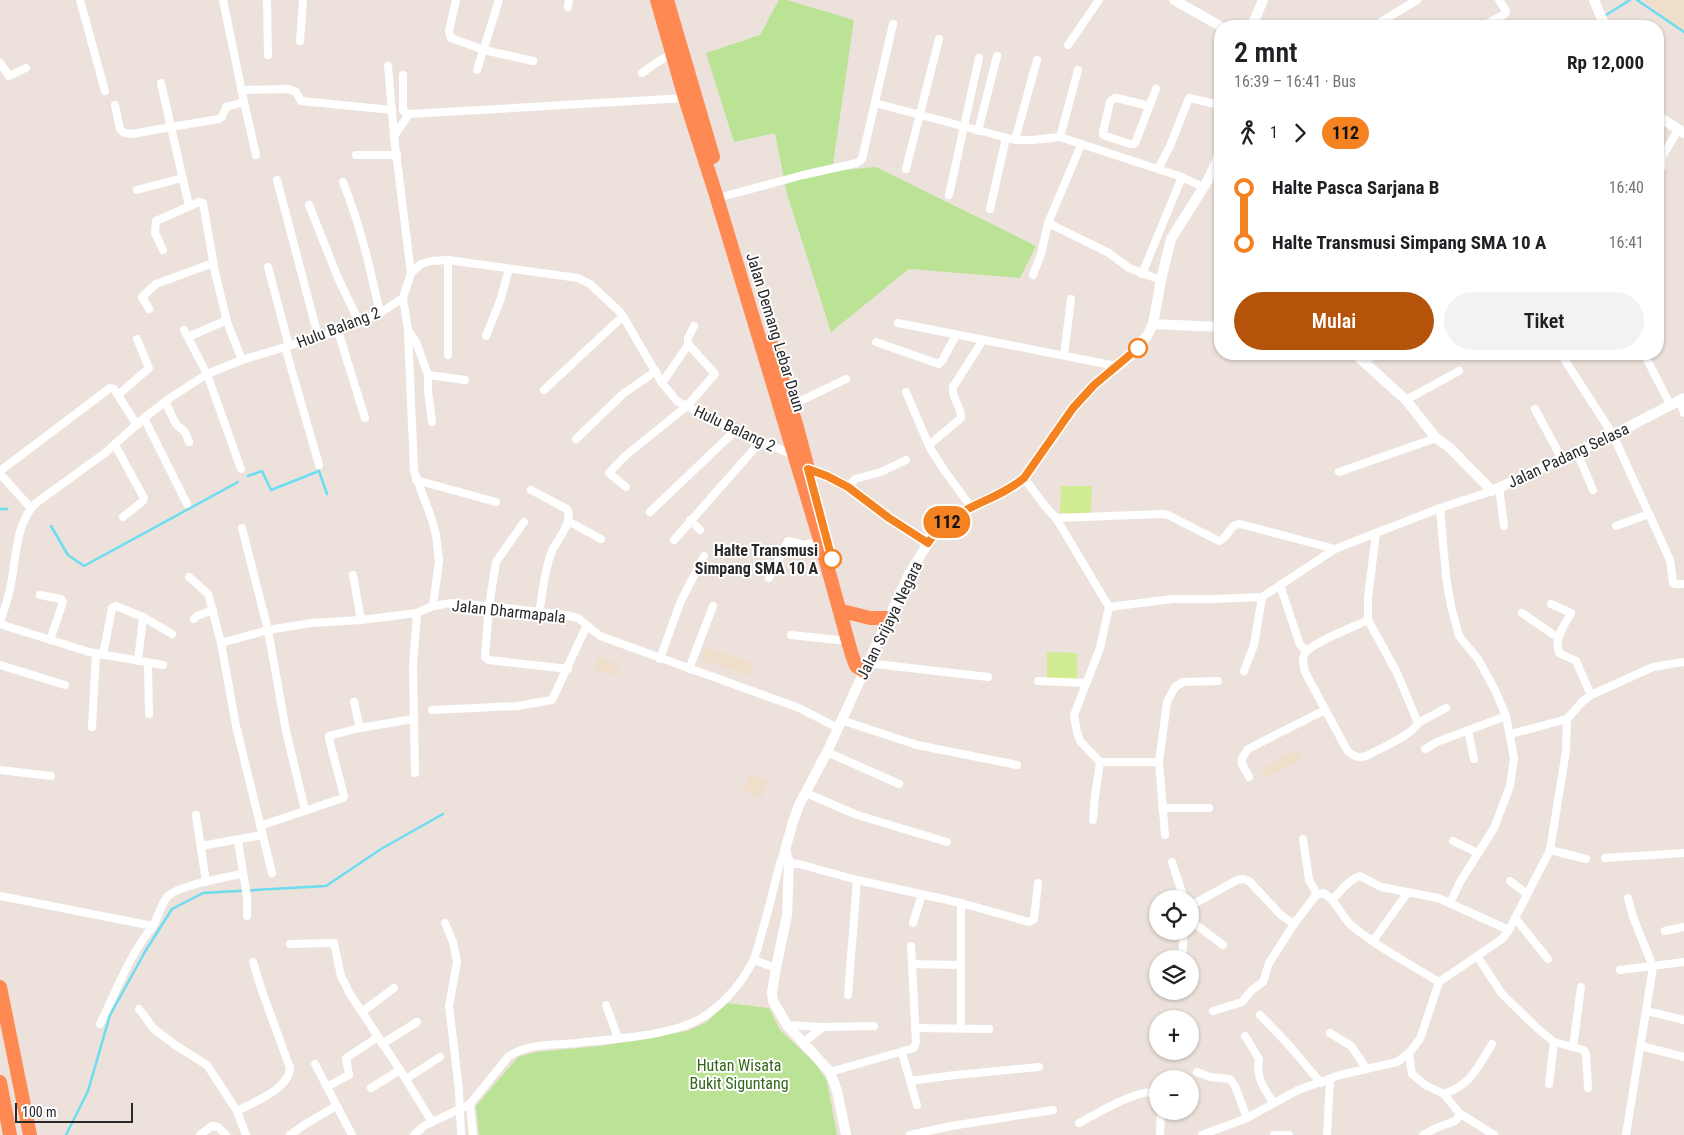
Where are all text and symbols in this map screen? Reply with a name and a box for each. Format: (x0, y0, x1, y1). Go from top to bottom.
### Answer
text: 2 mnt (1234, 36, 1298, 69)
text: Rp 12,000 (1567, 51, 1644, 74)
text: 16:39 – 16:41 · Bus (1234, 72, 1356, 91)
icon: walk (1234, 119, 1262, 147)
icon: forward (1286, 119, 1314, 147)
text: 112 (1332, 122, 1359, 143)
text: 1 (1270, 123, 1278, 142)
text: Halte Pasca Sarjana B (1272, 176, 1440, 199)
text: 16:40 (1609, 178, 1644, 197)
text: Halte Transmusi Simpang SMA 10 A (1272, 231, 1546, 254)
text: 16:41 (1609, 233, 1644, 252)
street label: Jalan Demang Lebar Daun (742, 250, 809, 414)
button: Mulai (1234, 292, 1434, 350)
button: Tiket (1444, 292, 1644, 350)
street label: Hulu Balang 2 (294, 303, 383, 352)
unlabelled marker (1128, 338, 1148, 358)
street label: Hulu Balang 2 (691, 401, 779, 456)
street label: Jalan Padang Selasa (1505, 419, 1632, 492)
line badge: 112 (918, 506, 976, 538)
text: 112 (933, 511, 961, 532)
place label: Halte Transmusi Simpang SMA 10 A (695, 541, 818, 578)
marker: Halte Transmusi Simpang SMA 10 A (822, 549, 842, 569)
street label: Jalan Srijaya Negara (853, 558, 926, 682)
street label: Jalan Dharmapala (451, 596, 567, 627)
map controls (1149, 890, 1199, 1120)
button: locate (1149, 890, 1199, 940)
button: layers (1149, 950, 1199, 1000)
button: + (1149, 1010, 1199, 1060)
park label: Hutan Wisata Bukit Siguntang (689, 1056, 789, 1093)
button: − (1149, 1070, 1199, 1120)
scale bar (15, 1100, 132, 1123)
text: 100 m (22, 1104, 57, 1120)

